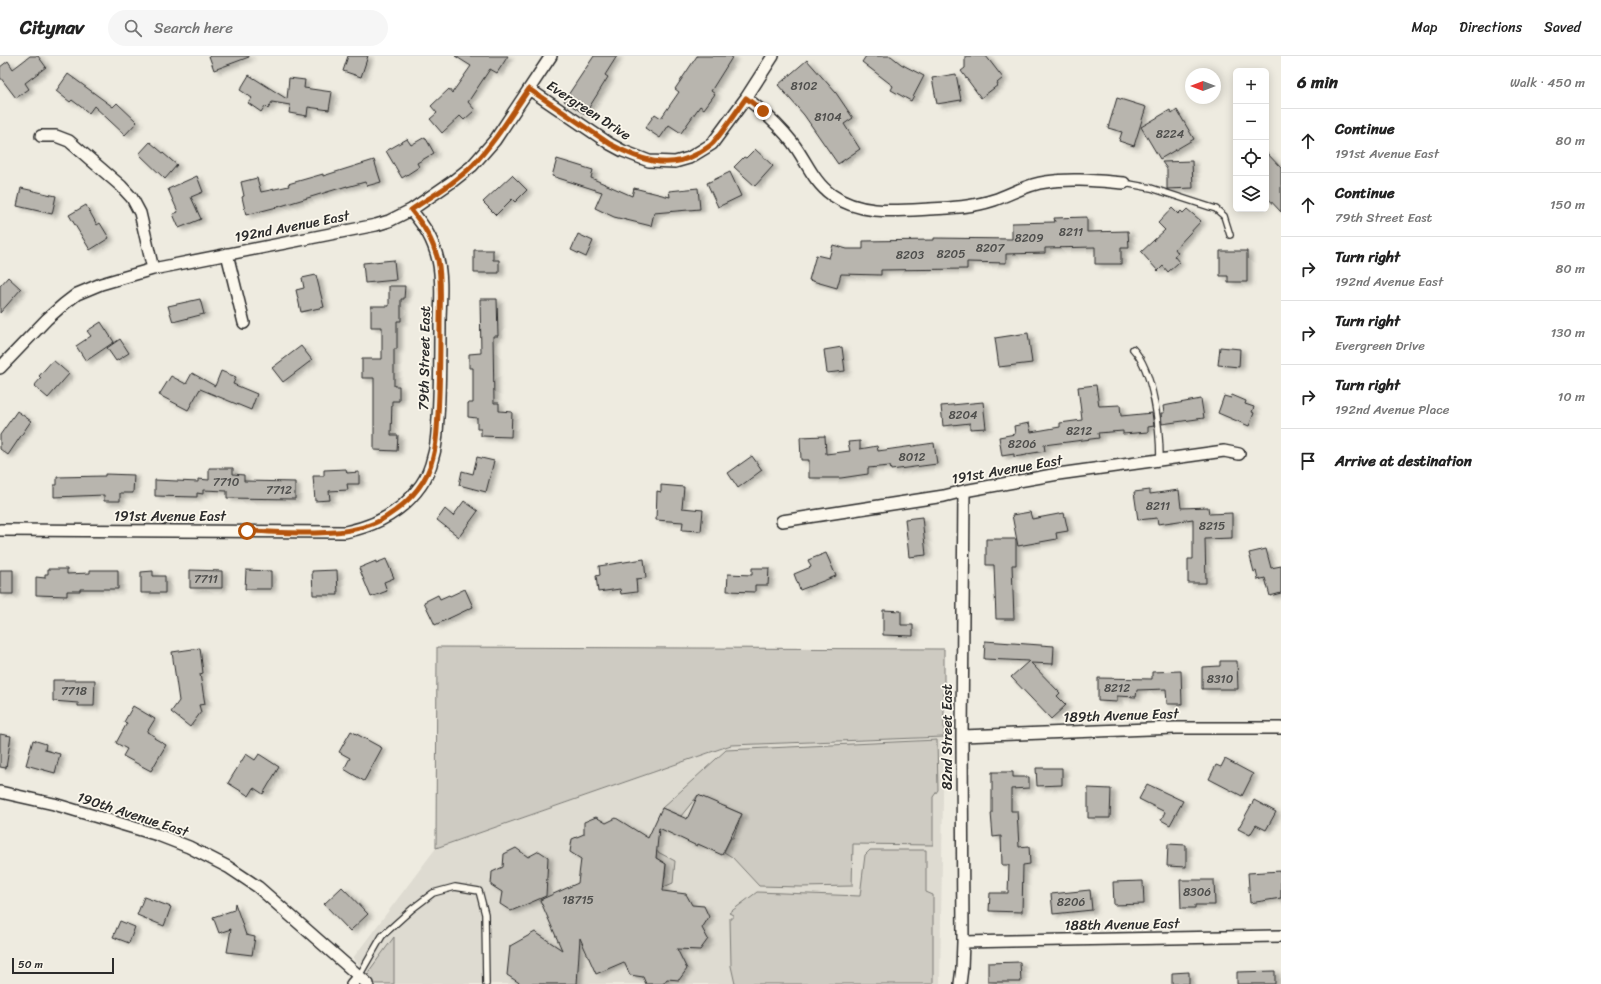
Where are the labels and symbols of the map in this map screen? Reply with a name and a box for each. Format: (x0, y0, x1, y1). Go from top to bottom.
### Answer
north arrow (1185, 68, 1221, 104)
street label: Evergreen Drive (541, 74, 636, 147)
house number: 8102 (791, 75, 818, 97)
route end (754, 102, 772, 120)
house number: 8104 (814, 106, 842, 128)
house number: 8224 (1156, 123, 1185, 145)
street label: 192nd Avenue East (233, 203, 353, 250)
house number: 8211 (1059, 221, 1083, 243)
house number: 8209 (1014, 227, 1044, 249)
house number: 8207 (976, 237, 1005, 259)
house number: 8205 (936, 243, 966, 265)
house number: 8203 (896, 244, 925, 266)
street label: 79th Street East (411, 305, 438, 411)
house number: 8204 (948, 404, 978, 426)
house number: 8212 (1066, 420, 1092, 442)
house number: 8206 (1008, 433, 1036, 455)
house number: 8012 (899, 446, 926, 468)
street label: 191st Avenue East (950, 447, 1066, 492)
house number: 7710 (213, 471, 240, 493)
house number: 7712 (266, 479, 292, 501)
house number: 8211 (1146, 495, 1170, 517)
street label: 191st Avenue East (114, 504, 227, 529)
house number: 8215 (1199, 515, 1225, 537)
route start (238, 522, 256, 540)
house number: 7711 (194, 568, 218, 590)
house number: 8310 (1207, 668, 1234, 690)
house number: 8212 (1104, 677, 1130, 699)
house number: 7718 (61, 680, 87, 702)
street label: 82nd Street East (935, 684, 960, 790)
street label: 189th Avenue East (1063, 701, 1180, 730)
street label: 190th Avenue East (74, 785, 193, 845)
house number: 8306 (1183, 881, 1211, 903)
house number: 18715 (562, 889, 594, 911)
house number: 8206 (1057, 891, 1085, 913)
street label: 188th Avenue East (1064, 911, 1181, 938)
scale bar (12, 956, 114, 975)

